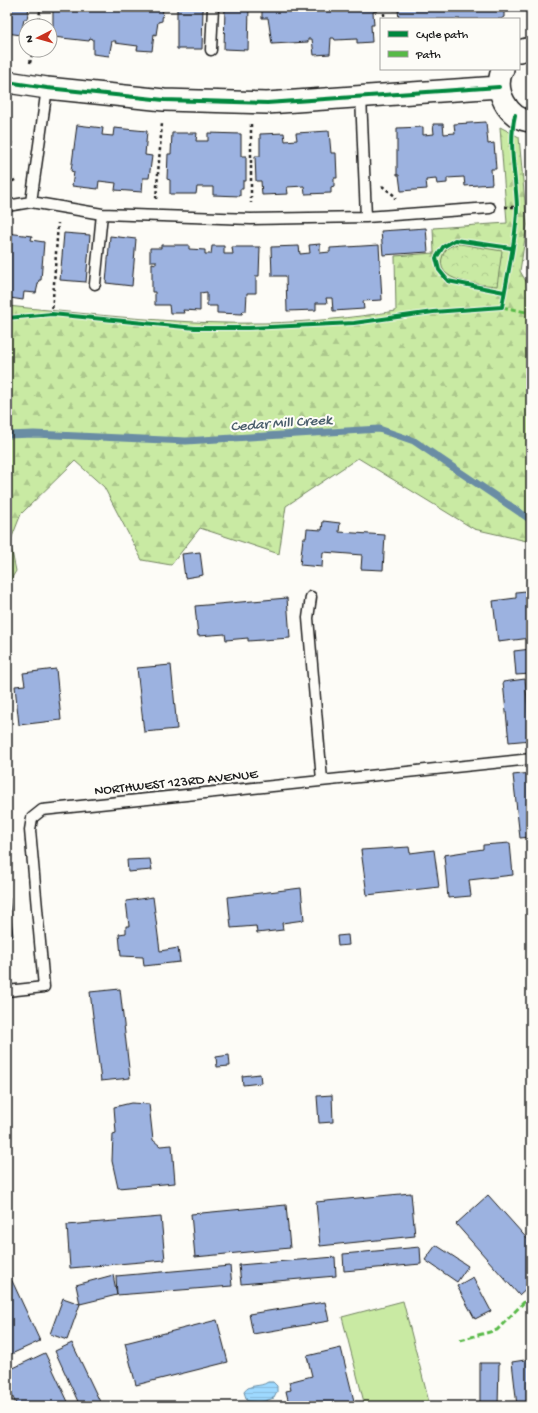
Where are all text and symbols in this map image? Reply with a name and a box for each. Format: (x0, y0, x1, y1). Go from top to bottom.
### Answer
north arrow (18, 18, 58, 58)
legend (380, 18, 520, 70)
text: Cycle path (416, 29, 469, 43)
text: N (24, 35, 36, 43)
text: Path (415, 49, 441, 63)
water label: Cedar Mill Creek (230, 411, 334, 437)
street label: NORTHWEST 123RD AVENUE (94, 766, 260, 801)

